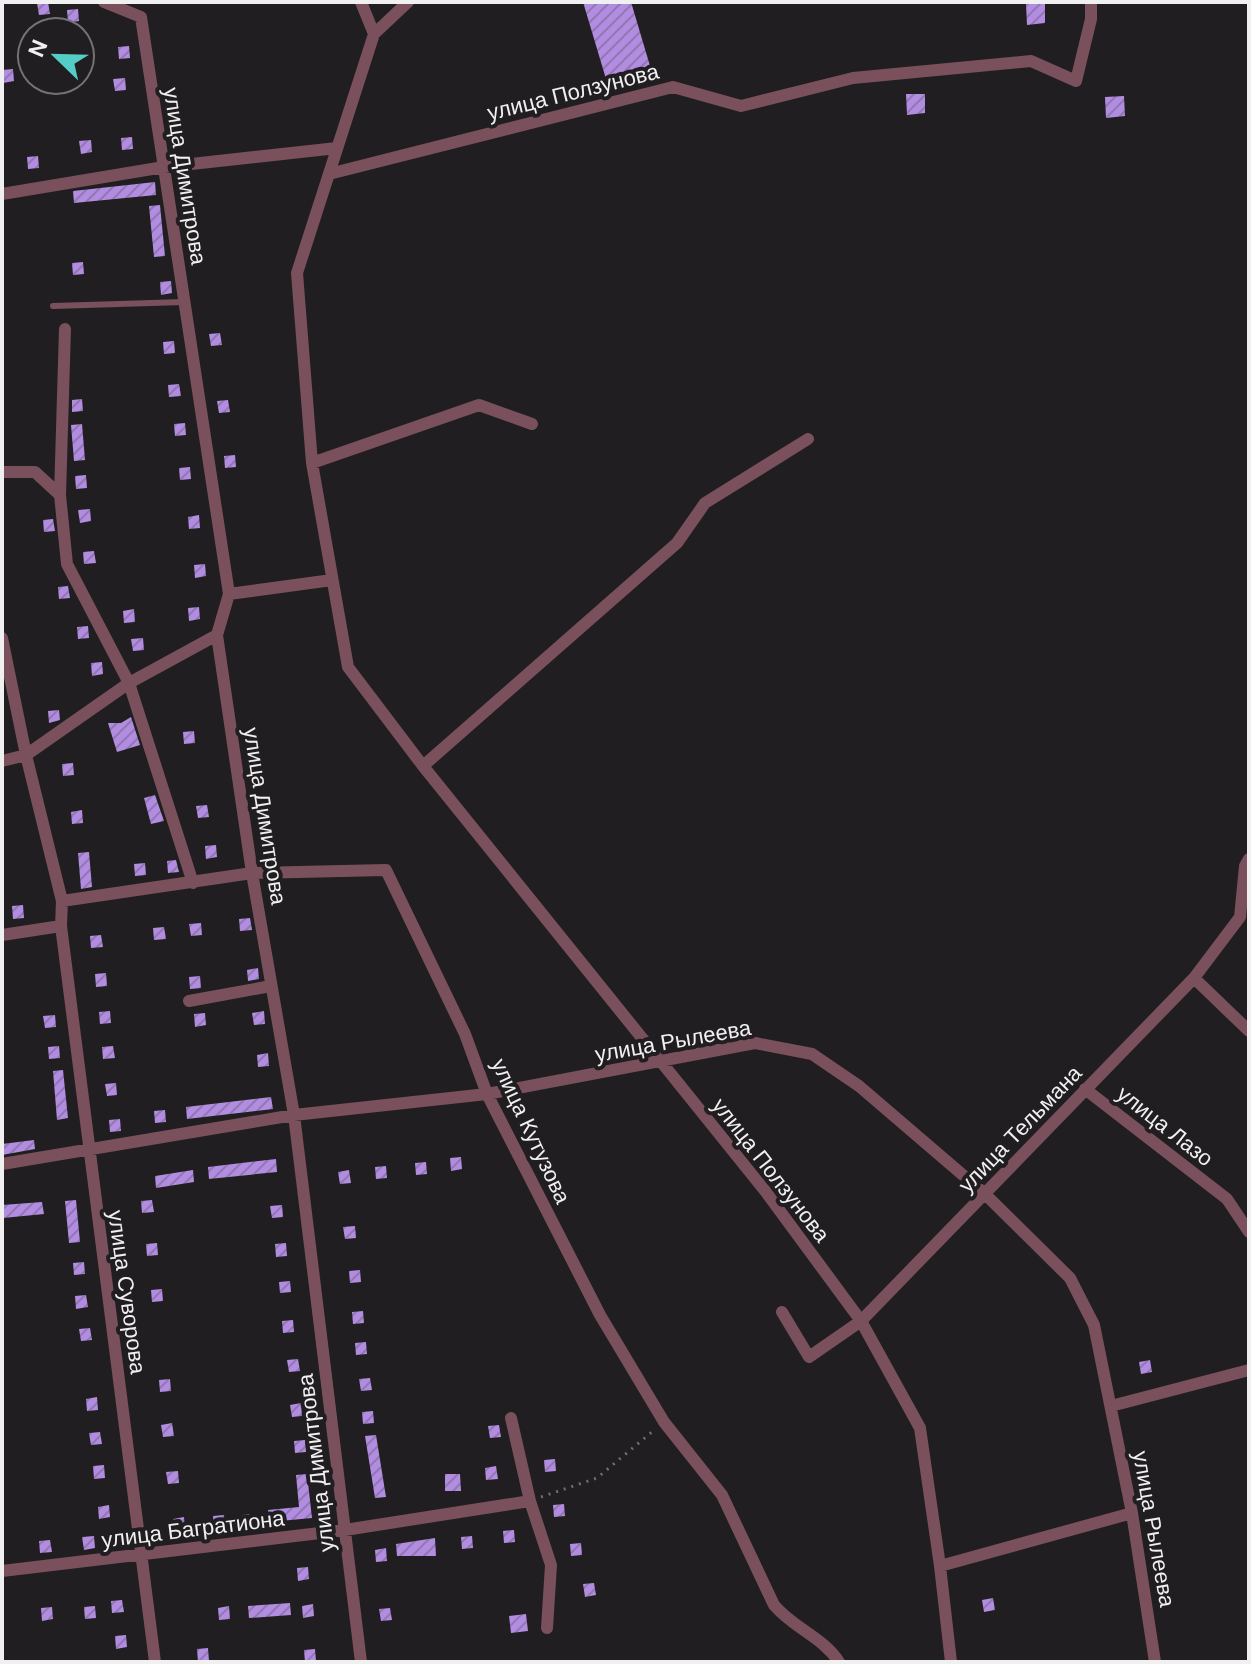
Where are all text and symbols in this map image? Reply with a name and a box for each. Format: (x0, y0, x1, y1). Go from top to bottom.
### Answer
north arrow (16, 16, 96, 96)
text: N (22, 35, 55, 61)
street label: улица Ползунова (484, 57, 662, 127)
street label: улица Димитрова (157, 85, 213, 267)
street label: улица Димитрова (237, 725, 293, 907)
street label: улица Рылеева (593, 1013, 754, 1069)
street label: улица Кутузова (485, 1054, 578, 1209)
street label: улица Тельмана (952, 1059, 1089, 1199)
street label: улица Лазо (1111, 1079, 1219, 1173)
street label: улица Ползунова (706, 1092, 837, 1249)
street label: улица Суворова (101, 1208, 153, 1376)
street label: улица Димитрова (291, 1372, 341, 1554)
street label: улица Рылеева (1126, 1449, 1182, 1610)
street label: улица Багратиона (100, 1503, 287, 1555)

